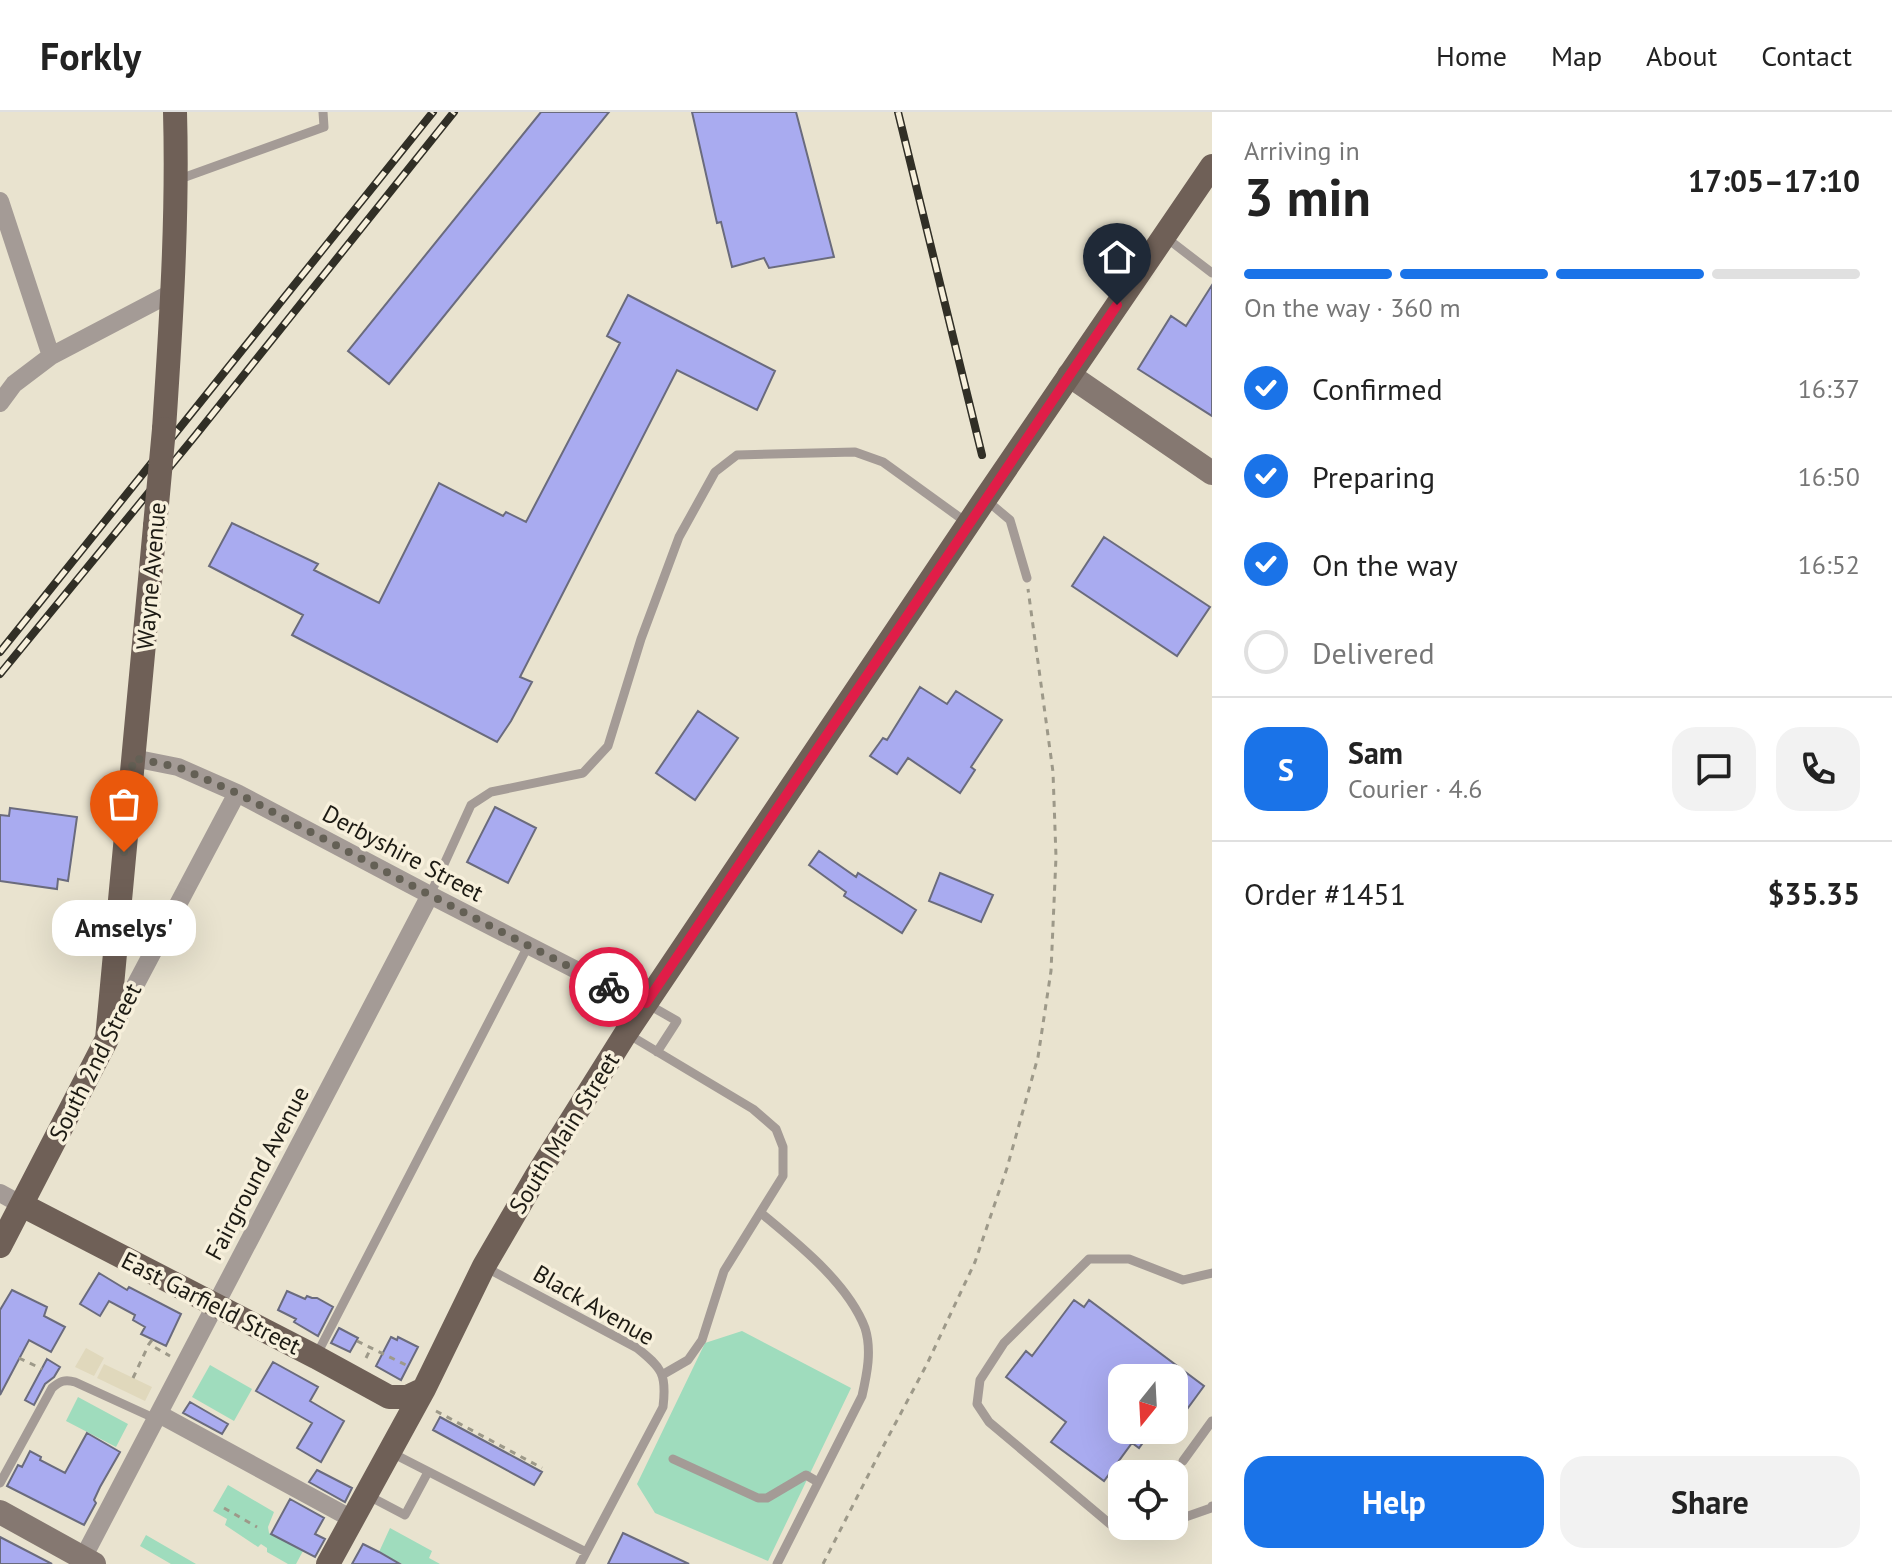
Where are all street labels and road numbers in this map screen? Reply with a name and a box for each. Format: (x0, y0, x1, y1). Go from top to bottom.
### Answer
street label: Wayne Avenue (129, 501, 173, 651)
street label: Derbyshire Street (317, 798, 489, 908)
street label: South 2nd Street (42, 978, 148, 1146)
street label: South Main Street (502, 1047, 626, 1219)
street label: Fairground Avenue (198, 1081, 316, 1265)
street label: East Garfield Street (116, 1244, 306, 1362)
street label: Black Avenue (528, 1258, 660, 1352)

